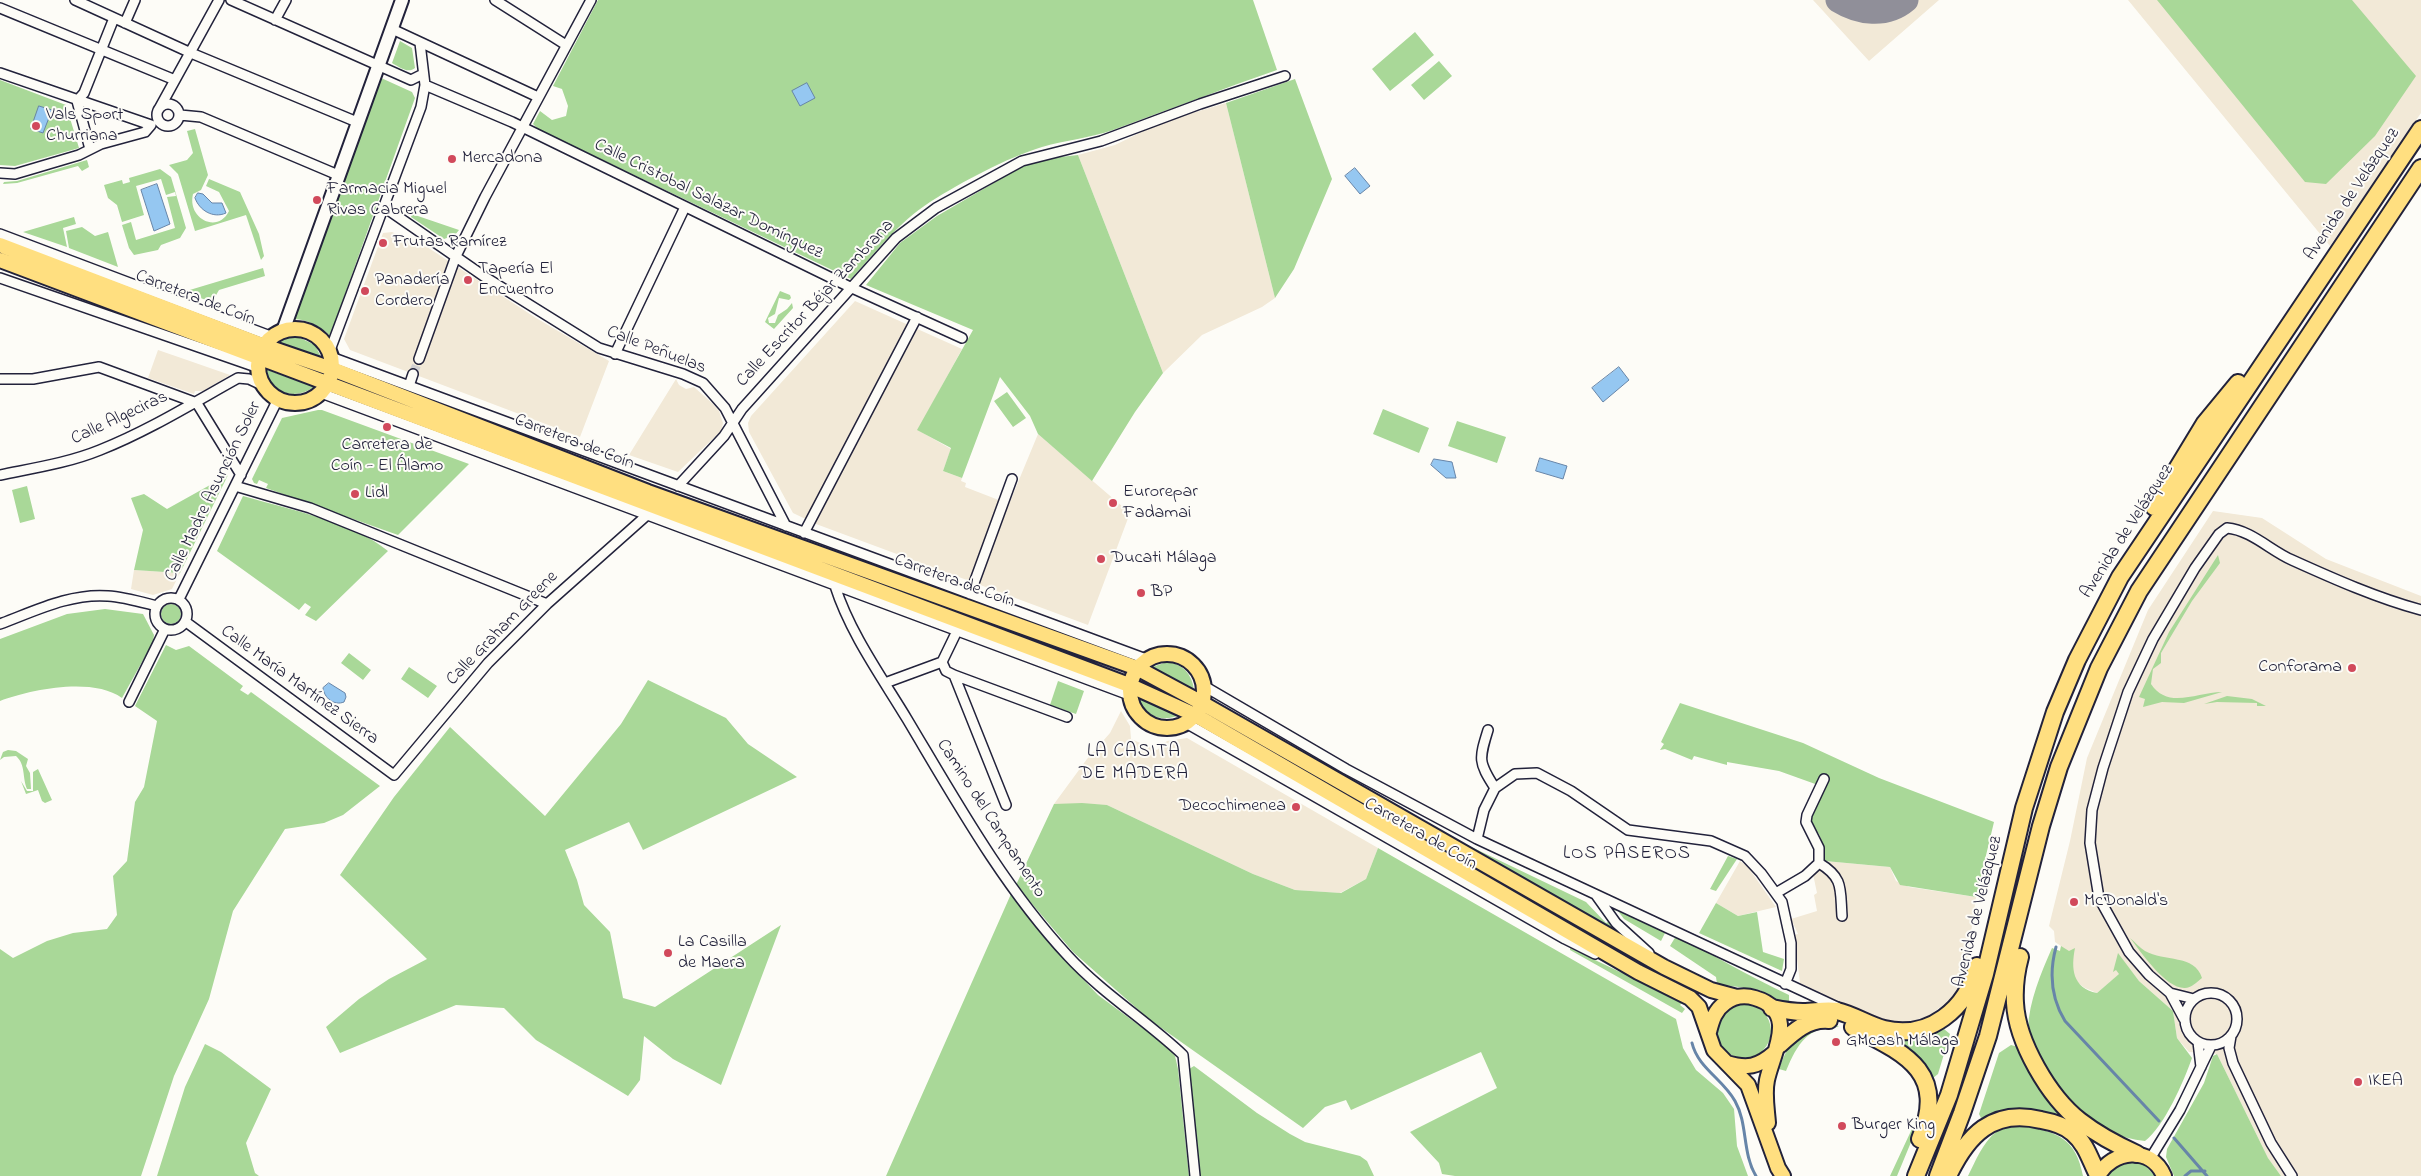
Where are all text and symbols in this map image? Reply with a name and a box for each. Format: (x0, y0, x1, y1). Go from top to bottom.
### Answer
place label: Vals Sport Churriana (46, 105, 123, 148)
marker: Vals Sport Churriana (30, 120, 42, 132)
street label: Avenida de Velázquez (2301, 125, 2405, 265)
street label: Calle Cristobal Salazar Domínguez (590, 135, 826, 265)
place label: Mercadona (462, 148, 542, 170)
marker: Mercadona (446, 153, 458, 165)
place label: Farmacia Miguel Rivas Cabrera (327, 179, 447, 222)
marker: Farmacia Miguel Rivas Cabrera (311, 194, 323, 206)
street label: Calle Escritor Béjar Zambrana (733, 216, 899, 392)
place label: Frutas Ramírez (393, 232, 507, 254)
marker: Frutas Ramírez (377, 237, 389, 249)
place label: Tapería El Encuentro (478, 259, 554, 302)
street label: Carretera de Coín (132, 266, 258, 332)
place label: Panadería Cordero (375, 270, 449, 312)
marker: Tapería El Encuentro (462, 274, 474, 286)
marker: Panadería Cordero (359, 285, 371, 297)
street label: Calle Peñuelas (603, 322, 709, 380)
street label: Calle Algeciras (68, 387, 172, 451)
street label: Calle Madre Asunción Soler (161, 399, 267, 585)
street label: Carretera de Coín (511, 410, 637, 476)
marker: Carretera de Coín - El Álamo (381, 421, 393, 433)
place label: Carretera de Coín - El Álamo (331, 435, 443, 478)
street label: Avenida de Velázquez (2077, 461, 2179, 603)
place label: Eurorepar Fadamai (1123, 482, 1198, 524)
place label: Lidl (365, 483, 388, 505)
marker: Lidl (349, 488, 361, 500)
marker: Eurorepar Fadamai (1107, 497, 1119, 509)
place label: Ducati Málaga (1111, 548, 1217, 570)
street label: Carretera de Coín (891, 550, 1017, 614)
marker: Ducati Málaga (1095, 553, 1107, 565)
street label: Calle Graham Greene (443, 567, 563, 691)
place label: BP (1151, 582, 1172, 604)
marker: BP (1135, 587, 1147, 599)
street label: Calle María Martínez Sierra (216, 621, 382, 751)
place label: Conforama (2258, 657, 2342, 679)
marker: Conforama (2346, 662, 2358, 674)
street label: Camino del Campamento (931, 736, 1049, 902)
district label: LA CASITA DE MADERA (1078, 742, 1190, 786)
street label: Carretera de Coín (1360, 794, 1480, 876)
place label: Decochimenea (1179, 796, 1286, 818)
marker: Decochimenea (1290, 801, 1302, 813)
street label: Avenida de Velázquez (1950, 834, 2008, 990)
district label: LOS PASEROS (1562, 844, 1692, 866)
place label: McDonald's (2084, 891, 2168, 913)
marker: McDonald's (2068, 896, 2080, 908)
place label: La Casilla de Maera (678, 932, 747, 974)
marker: La Casilla de Maera (662, 947, 674, 959)
place label: GMcash Málaga (1846, 1031, 1959, 1053)
marker: GMcash Málaga (1830, 1036, 1842, 1048)
place label: IKEA (2368, 1071, 2403, 1093)
marker: IKEA (2352, 1076, 2364, 1088)
place label: Burger King (1852, 1115, 1935, 1137)
marker: Burger King (1836, 1120, 1848, 1132)

